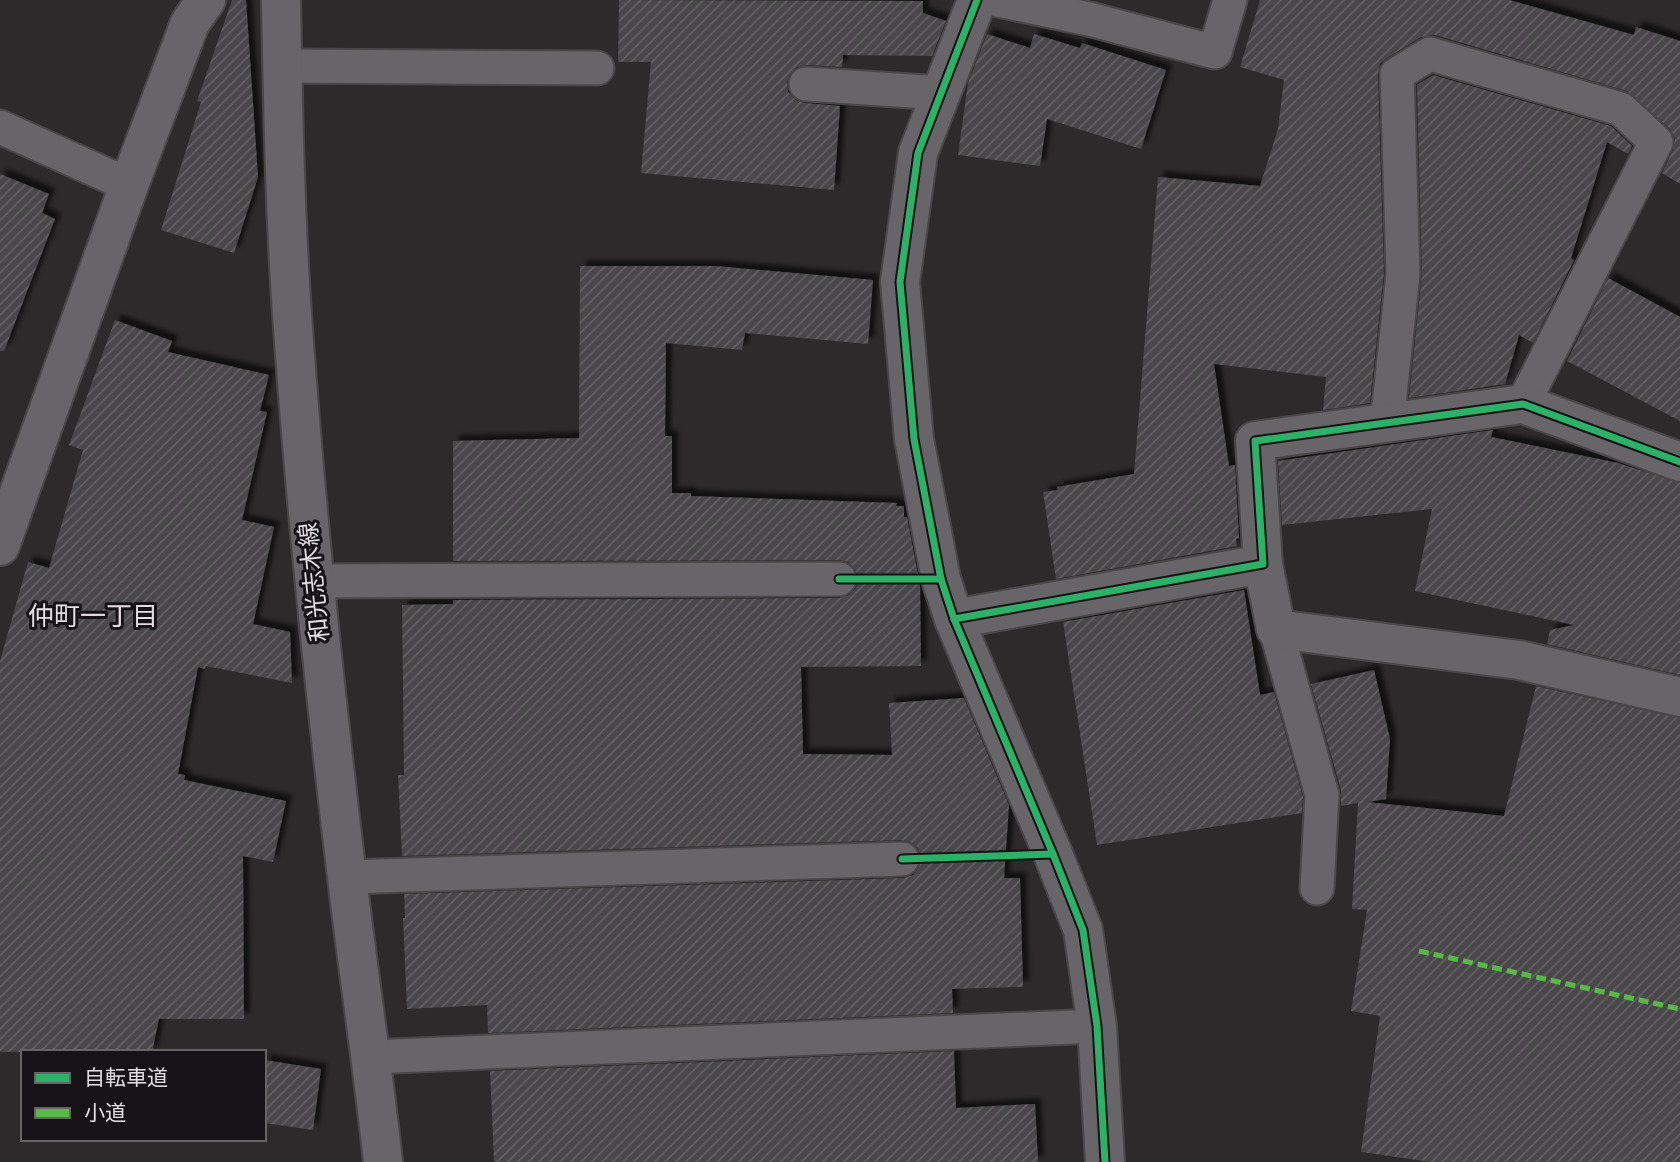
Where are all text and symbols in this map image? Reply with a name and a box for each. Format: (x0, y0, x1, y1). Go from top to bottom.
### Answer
street label: 和光志木線 (295, 521, 337, 643)
district label: 仲町一丁目 (28, 602, 158, 635)
legend (21, 1050, 266, 1141)
text: 自転車道 (84, 1066, 168, 1093)
text: 小道 (84, 1101, 126, 1128)

